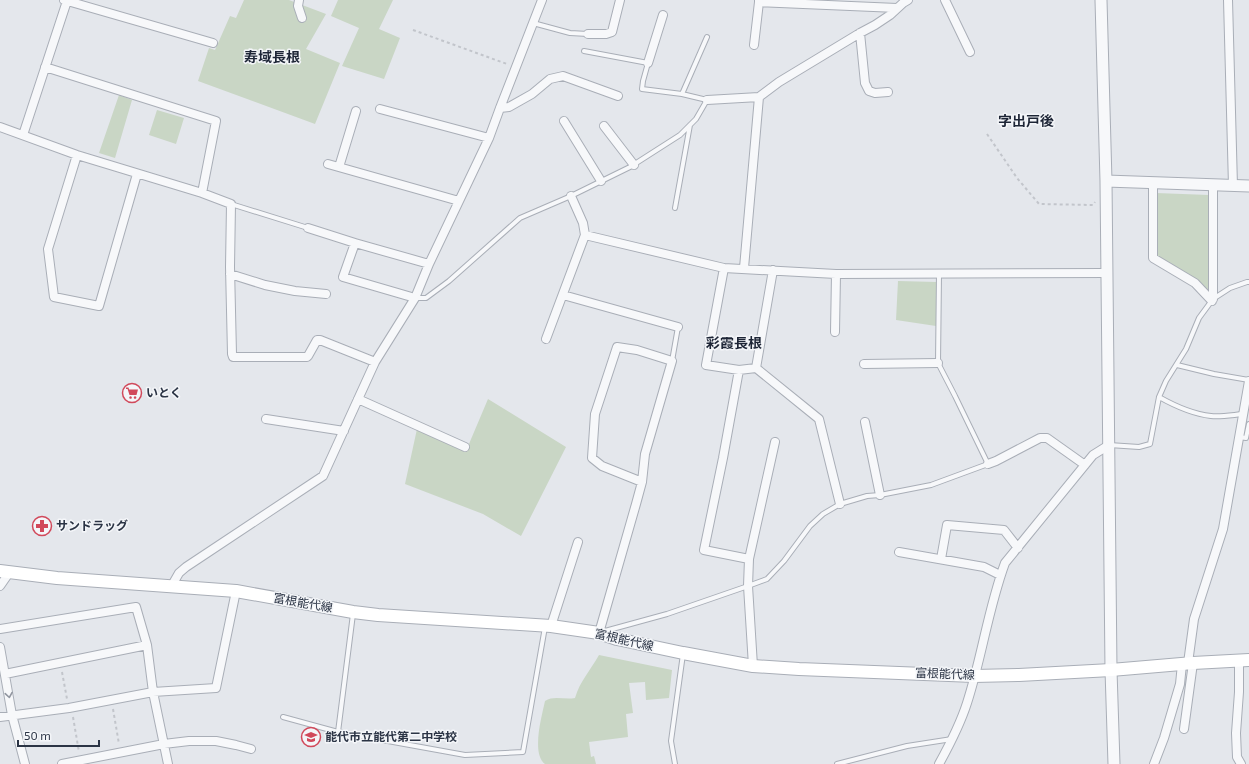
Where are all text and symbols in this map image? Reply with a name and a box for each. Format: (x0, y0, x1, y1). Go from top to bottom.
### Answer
district label: 寿域長根 (244, 48, 300, 65)
district label: 字出戸後 (998, 112, 1054, 129)
district label: 彩霞長根 (706, 334, 762, 351)
supermarket icon: いとく (121, 382, 143, 404)
place label: いとく (146, 385, 182, 399)
pharmacy icon: サンドラッグ (31, 515, 53, 537)
place label: サンドラッグ (56, 518, 128, 532)
street label: 富根能代線 (272, 590, 334, 614)
street label: 富根能代線 (593, 625, 655, 653)
street label: 富根能代線 (915, 665, 975, 681)
one-way arrow (4, 691, 13, 698)
scale bar (18, 722, 99, 748)
school or university icon: 能代市立能代第二中学校 (300, 726, 322, 748)
text: 50 m (24, 728, 51, 742)
place label: 能代市立能代第二中学校 (325, 729, 457, 743)

